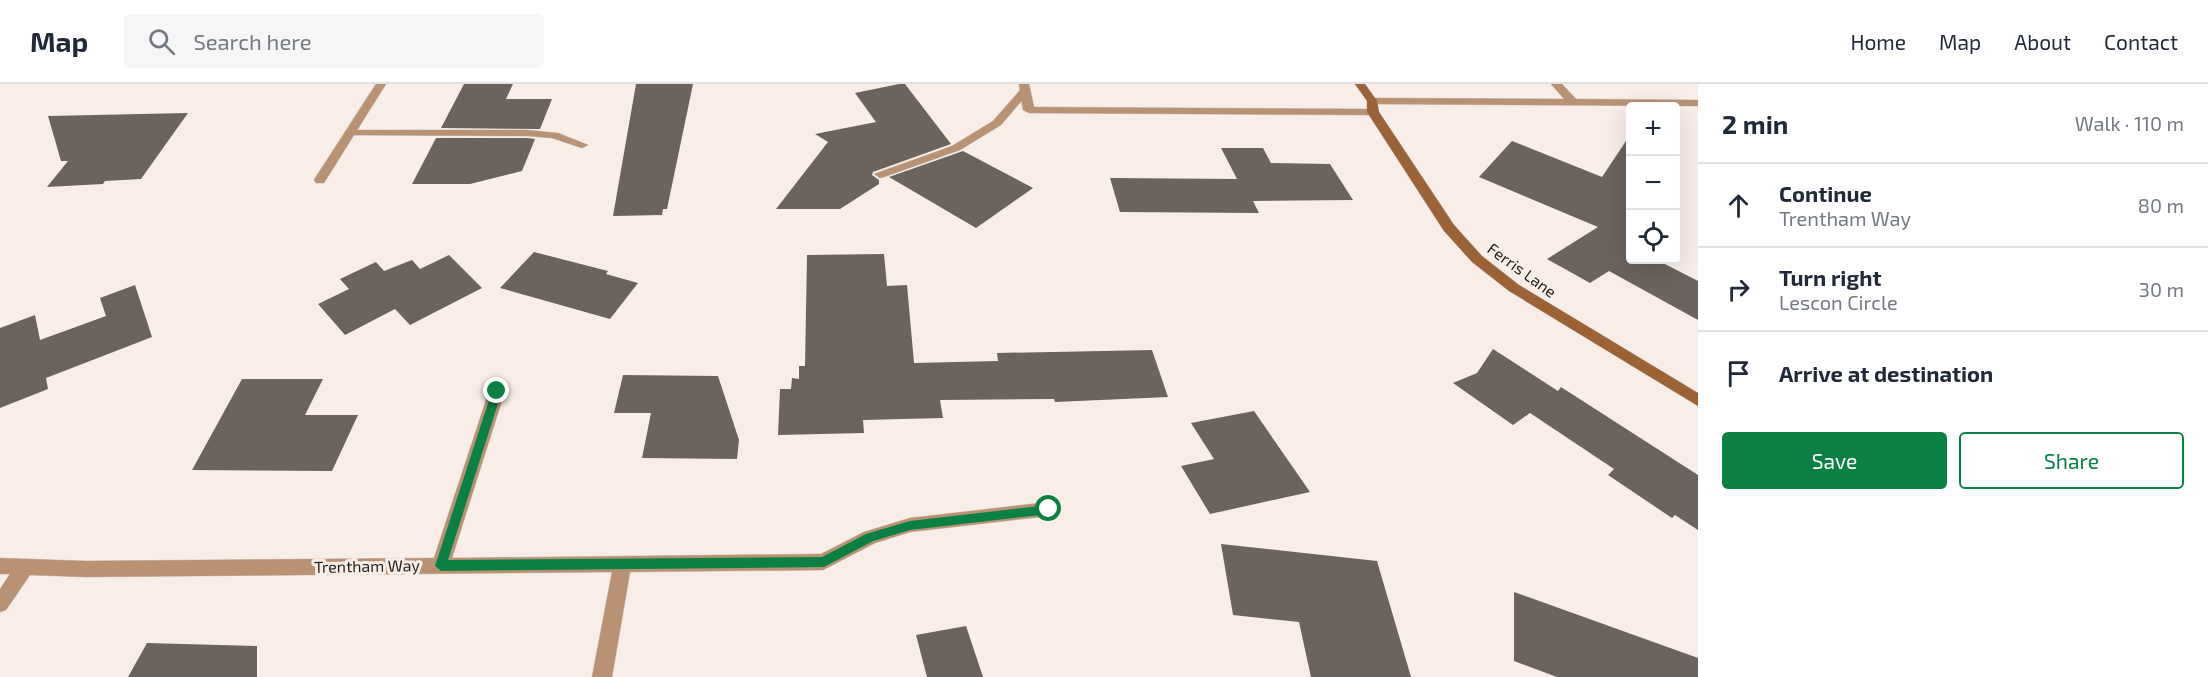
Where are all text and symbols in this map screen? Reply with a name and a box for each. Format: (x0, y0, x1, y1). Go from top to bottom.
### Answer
search box (124, 14, 544, 68)
text: Map (30, 24, 88, 58)
icon: search (145, 25, 178, 58)
text: Search here (193, 28, 312, 54)
text: Home (1850, 29, 1906, 54)
text: Map (1939, 29, 1981, 54)
text: About (2014, 29, 2071, 54)
text: Contact (2104, 29, 2178, 54)
map controls (1626, 102, 1680, 264)
button: + (1626, 102, 1680, 156)
text: 2 min (1722, 108, 1788, 139)
text: Walk · 110 m (2075, 111, 2184, 135)
button: − (1626, 156, 1680, 210)
text: Continue (1779, 180, 1872, 206)
icon: ahead (1722, 189, 1755, 222)
text: 80 m (2138, 193, 2184, 217)
text: Trentham Way (1779, 206, 1911, 230)
button: locate (1626, 210, 1680, 264)
street label: Ferris Lane (1484, 238, 1560, 301)
text: Turn right (1779, 264, 1881, 290)
icon: right (1722, 273, 1755, 306)
text: 30 m (2139, 277, 2184, 301)
text: Lescon Circle (1779, 290, 1898, 314)
icon: arrive (1722, 357, 1755, 390)
text: Arrive at destination (1779, 360, 1993, 386)
route end (483, 377, 509, 403)
button: Save (1722, 432, 1947, 489)
button: Share (1959, 432, 2184, 489)
route start (1035, 495, 1061, 521)
street label: Trentham Way (314, 555, 421, 576)

